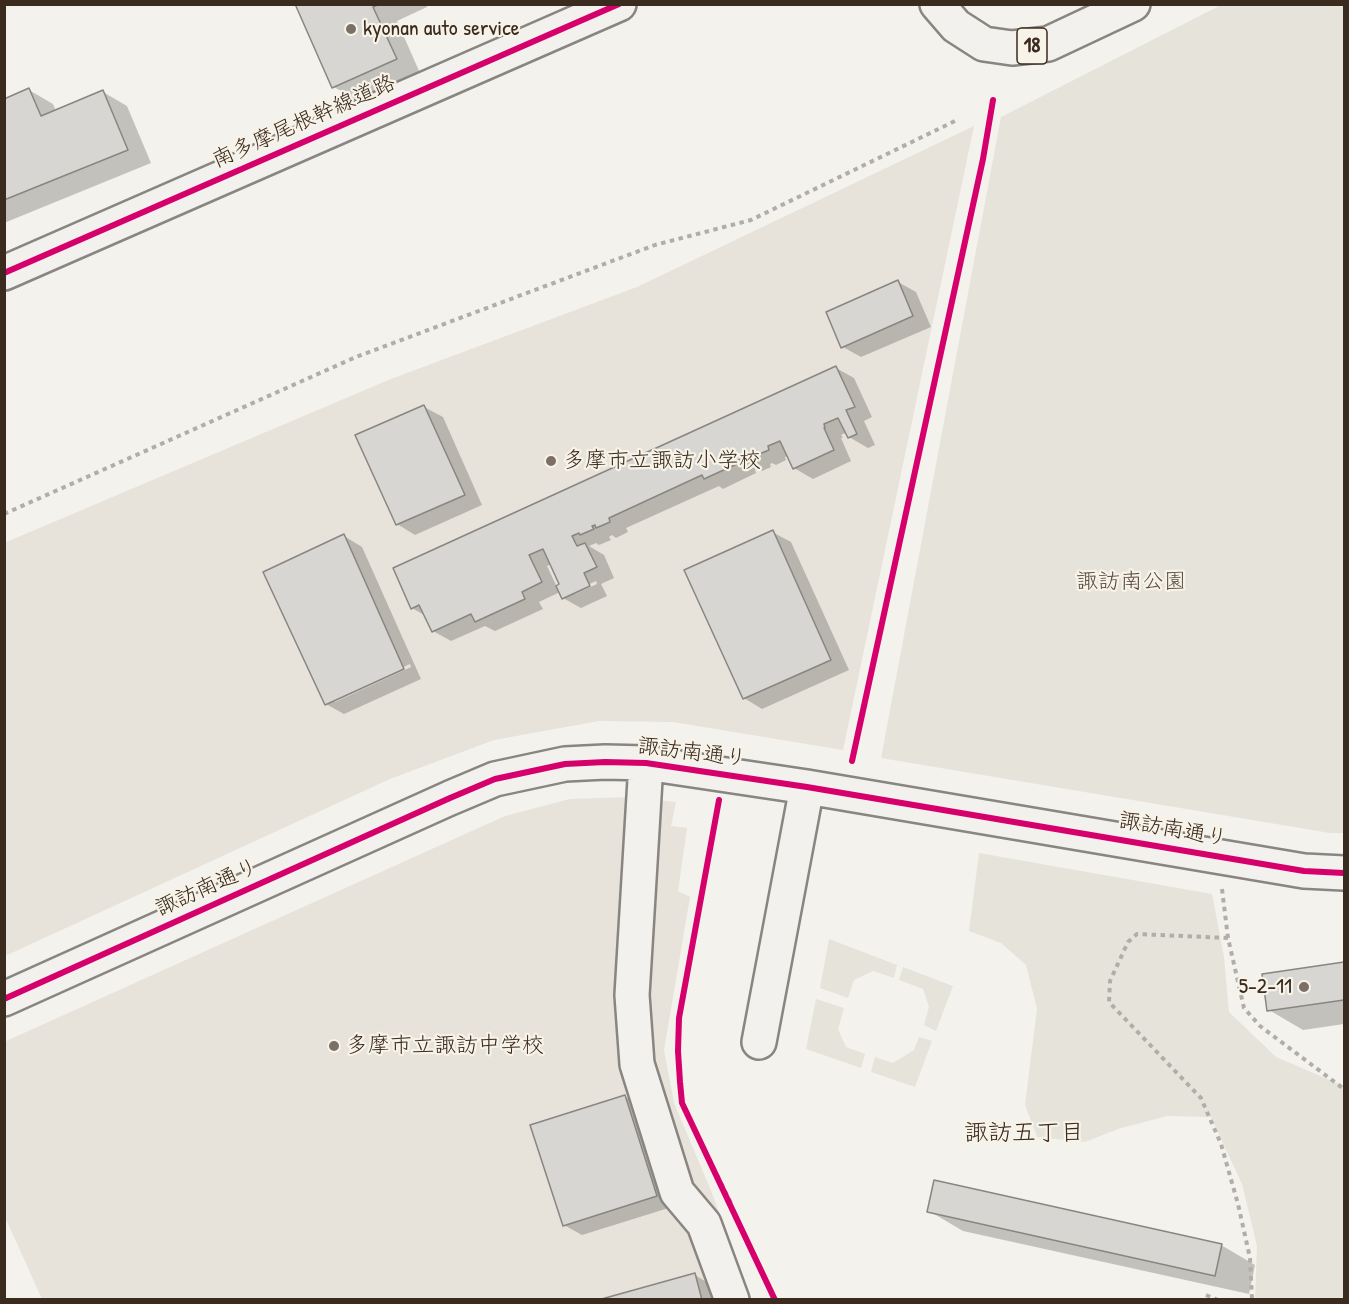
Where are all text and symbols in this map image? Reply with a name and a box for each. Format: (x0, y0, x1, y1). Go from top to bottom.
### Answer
place label: kyonan auto service (363, 16, 520, 42)
marker: kyonan auto service (344, 22, 358, 36)
road number: 18 (1017, 28, 1047, 64)
street label: 南多摩尾根幹線道路 (208, 70, 400, 174)
place label: 多摩市立諏訪小学校 (563, 448, 761, 474)
marker: 多摩市立諏訪小学校 (544, 454, 558, 468)
park label: 諏訪南公園 (1076, 569, 1186, 595)
street label: 諏訪南通り (636, 733, 748, 773)
street label: 諏訪南通り (1117, 807, 1229, 853)
street label: 諏訪南通り (151, 854, 263, 922)
place label: 5-2-11 (1239, 974, 1292, 1000)
marker: 5-2-11 (1297, 980, 1311, 994)
place label: 多摩市立諏訪中学校 (346, 1033, 544, 1059)
marker: 多摩市立諏訪中学校 (327, 1039, 341, 1053)
district label: 諏訪五丁目 (964, 1120, 1084, 1148)

